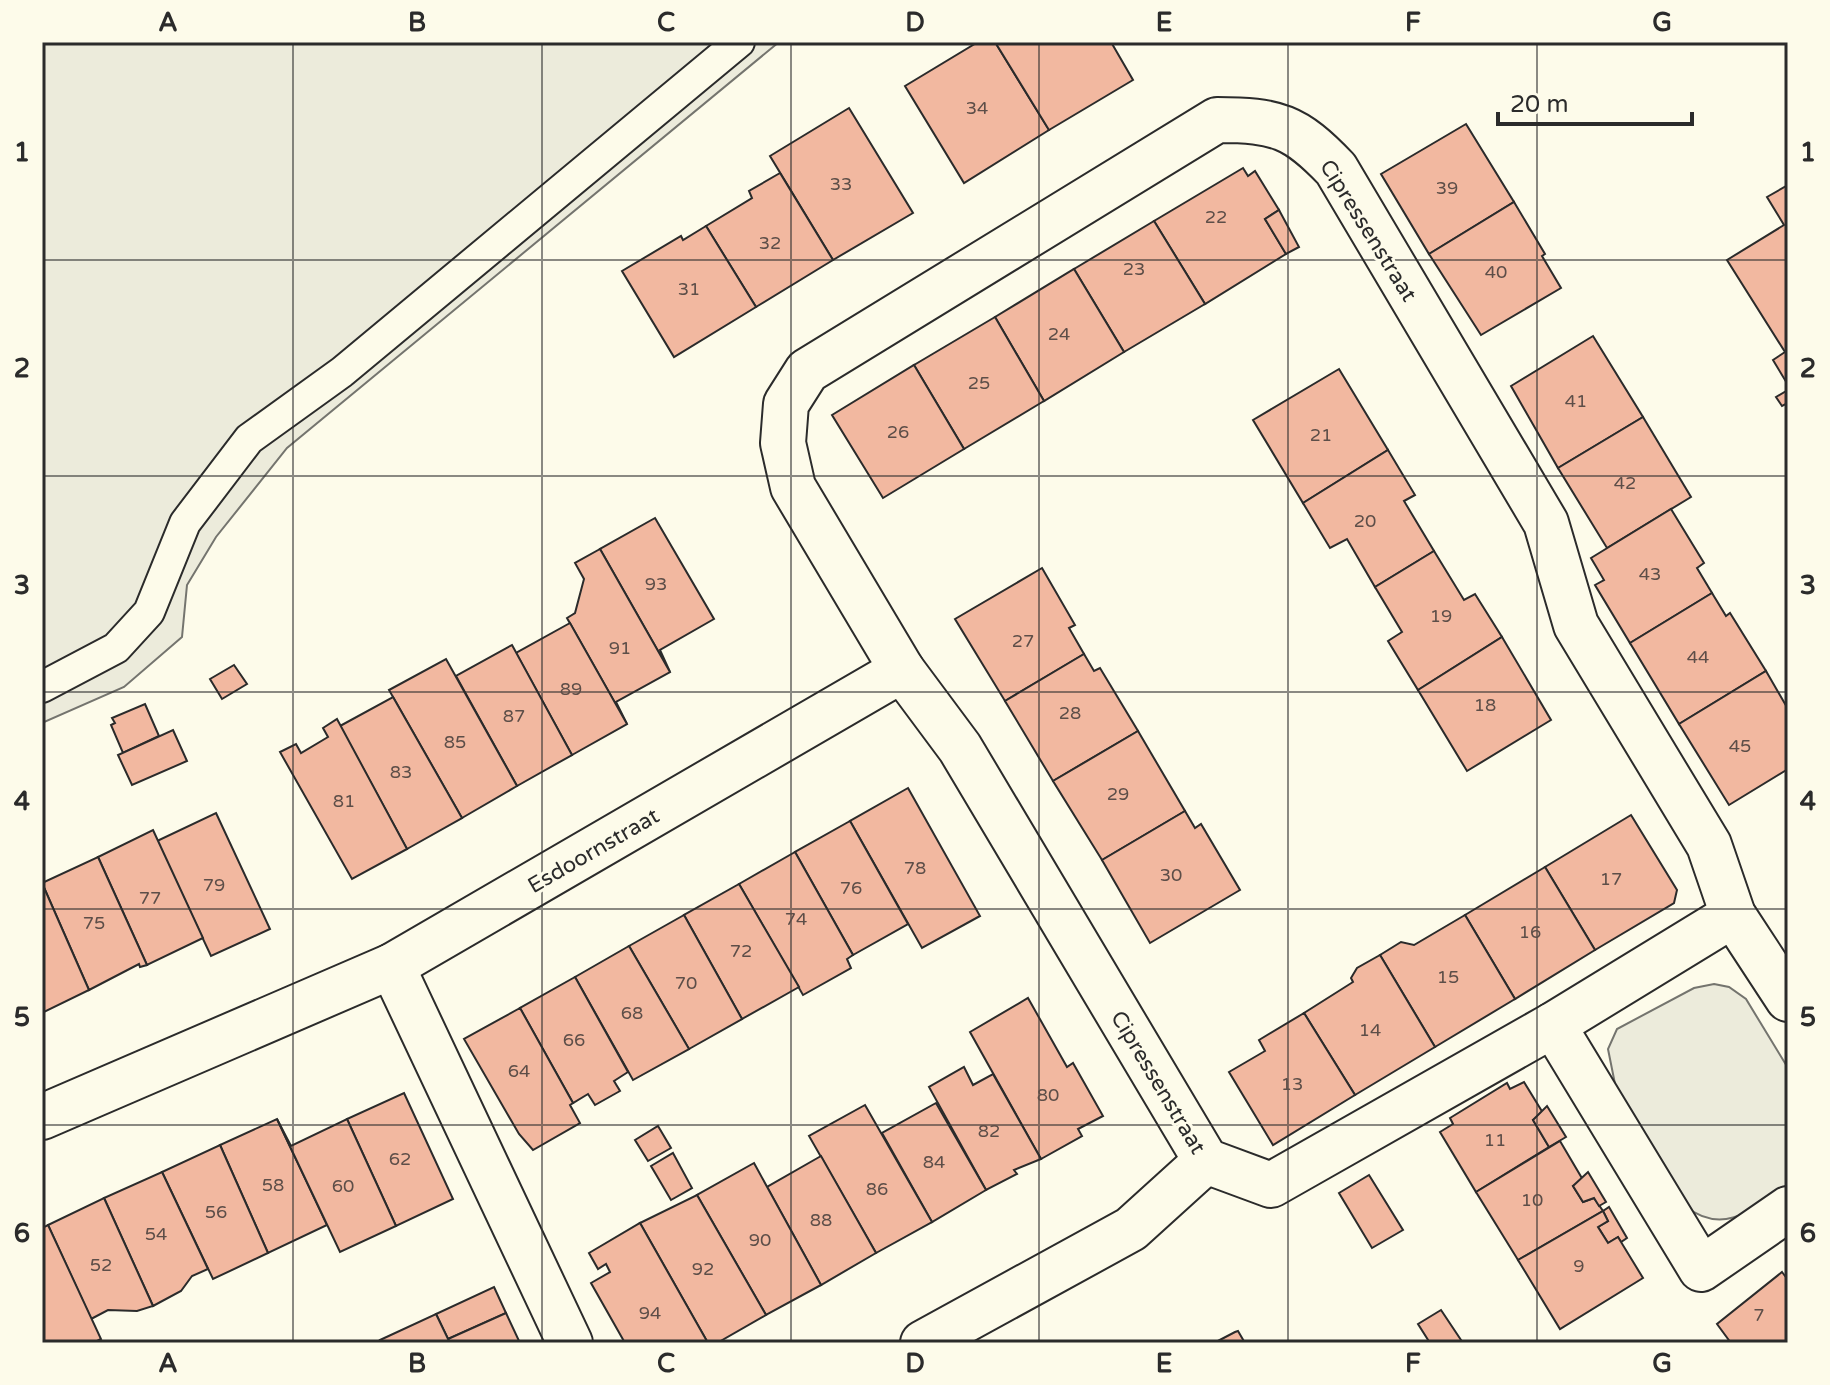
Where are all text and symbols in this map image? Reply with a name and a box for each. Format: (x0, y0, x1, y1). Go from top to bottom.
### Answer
text: A (158, 7, 178, 38)
text: B (408, 7, 426, 38)
text: C (657, 7, 675, 38)
text: D (905, 7, 925, 38)
text: E (1156, 7, 1172, 38)
text: F (1405, 7, 1421, 38)
text: G (1652, 7, 1672, 38)
scale bar (1498, 76, 1692, 126)
text: 20 m (1510, 90, 1568, 119)
house number: 34 (966, 97, 988, 119)
text: 1 (14, 137, 30, 168)
text: 1 (1800, 137, 1816, 168)
street label: Cipressenstraat (1314, 155, 1422, 306)
house number: 33 (830, 173, 852, 195)
house number: 39 (1436, 177, 1458, 199)
house number: 22 (1205, 206, 1227, 228)
house number: 32 (759, 232, 781, 254)
house number: 23 (1123, 258, 1145, 280)
house number: 40 (1485, 261, 1507, 283)
house number: 31 (678, 278, 700, 300)
house number: 24 (1048, 323, 1070, 345)
text: 2 (14, 353, 30, 384)
text: 2 (1800, 353, 1816, 384)
house number: 25 (968, 372, 990, 394)
house number: 41 (1565, 390, 1587, 412)
house number: 26 (887, 421, 909, 443)
house number: 21 (1310, 424, 1332, 446)
house number: 42 (1614, 472, 1636, 494)
house number: 20 (1354, 510, 1376, 532)
house number: 43 (1639, 563, 1661, 585)
text: 3 (14, 570, 30, 601)
text: 3 (1800, 570, 1816, 601)
house number: 93 (645, 573, 667, 595)
house number: 19 (1430, 605, 1452, 627)
house number: 27 (1012, 630, 1034, 652)
house number: 91 (609, 637, 631, 659)
house number: 44 (1687, 646, 1709, 668)
house number: 89 (560, 678, 582, 700)
house number: 18 (1474, 694, 1496, 716)
house number: 28 (1059, 702, 1081, 724)
house number: 87 (503, 705, 525, 727)
house number: 85 (444, 731, 466, 753)
house number: 45 (1729, 735, 1751, 757)
house number: 83 (390, 761, 412, 783)
house number: 29 (1107, 783, 1129, 805)
text: 4 (14, 786, 30, 817)
text: 4 (1800, 786, 1816, 817)
house number: 81 (333, 790, 355, 812)
street label: Esdoornstraat (523, 803, 664, 899)
house number: 78 (904, 857, 926, 879)
house number: 30 (1160, 864, 1182, 886)
house number: 17 (1600, 868, 1622, 890)
house number: 79 (203, 874, 225, 896)
house number: 76 (840, 877, 862, 899)
house number: 77 (139, 887, 161, 909)
house number: 74 (785, 908, 807, 930)
house number: 75 (83, 912, 105, 934)
house number: 16 (1519, 921, 1541, 943)
house number: 72 (730, 940, 752, 962)
house number: 15 (1437, 966, 1459, 988)
house number: 70 (675, 972, 697, 994)
text: 5 (14, 1002, 30, 1033)
house number: 68 (621, 1002, 643, 1024)
text: 5 (1800, 1002, 1816, 1033)
street label: Cipressenstraat (1105, 1006, 1211, 1159)
house number: 14 (1359, 1019, 1381, 1041)
house number: 66 (563, 1029, 585, 1051)
house number: 64 (508, 1060, 530, 1082)
house number: 13 (1281, 1073, 1303, 1095)
house number: 80 (1037, 1084, 1059, 1106)
house number: 82 (978, 1120, 1000, 1142)
house number: 11 (1484, 1129, 1506, 1151)
house number: 62 (389, 1148, 411, 1170)
house number: 84 (923, 1151, 945, 1173)
house number: 58 (262, 1174, 284, 1196)
house number: 60 (332, 1175, 354, 1197)
house number: 86 (866, 1178, 888, 1200)
house number: 10 (1521, 1189, 1543, 1211)
house number: 56 (205, 1201, 227, 1223)
house number: 88 (810, 1209, 832, 1231)
text: 6 (14, 1218, 30, 1249)
text: 6 (1800, 1218, 1816, 1249)
house number: 54 (145, 1223, 167, 1245)
house number: 90 (749, 1229, 771, 1251)
house number: 52 (90, 1254, 112, 1276)
house number: 9 (1573, 1255, 1585, 1277)
house number: 92 (692, 1258, 714, 1280)
house number: 94 (639, 1302, 661, 1324)
house number: 7 (1753, 1304, 1765, 1326)
text: A (158, 1348, 178, 1379)
text: B (408, 1348, 426, 1379)
text: C (657, 1348, 675, 1379)
text: D (905, 1348, 925, 1379)
text: E (1156, 1348, 1172, 1379)
text: F (1405, 1348, 1421, 1379)
text: G (1652, 1348, 1672, 1379)

